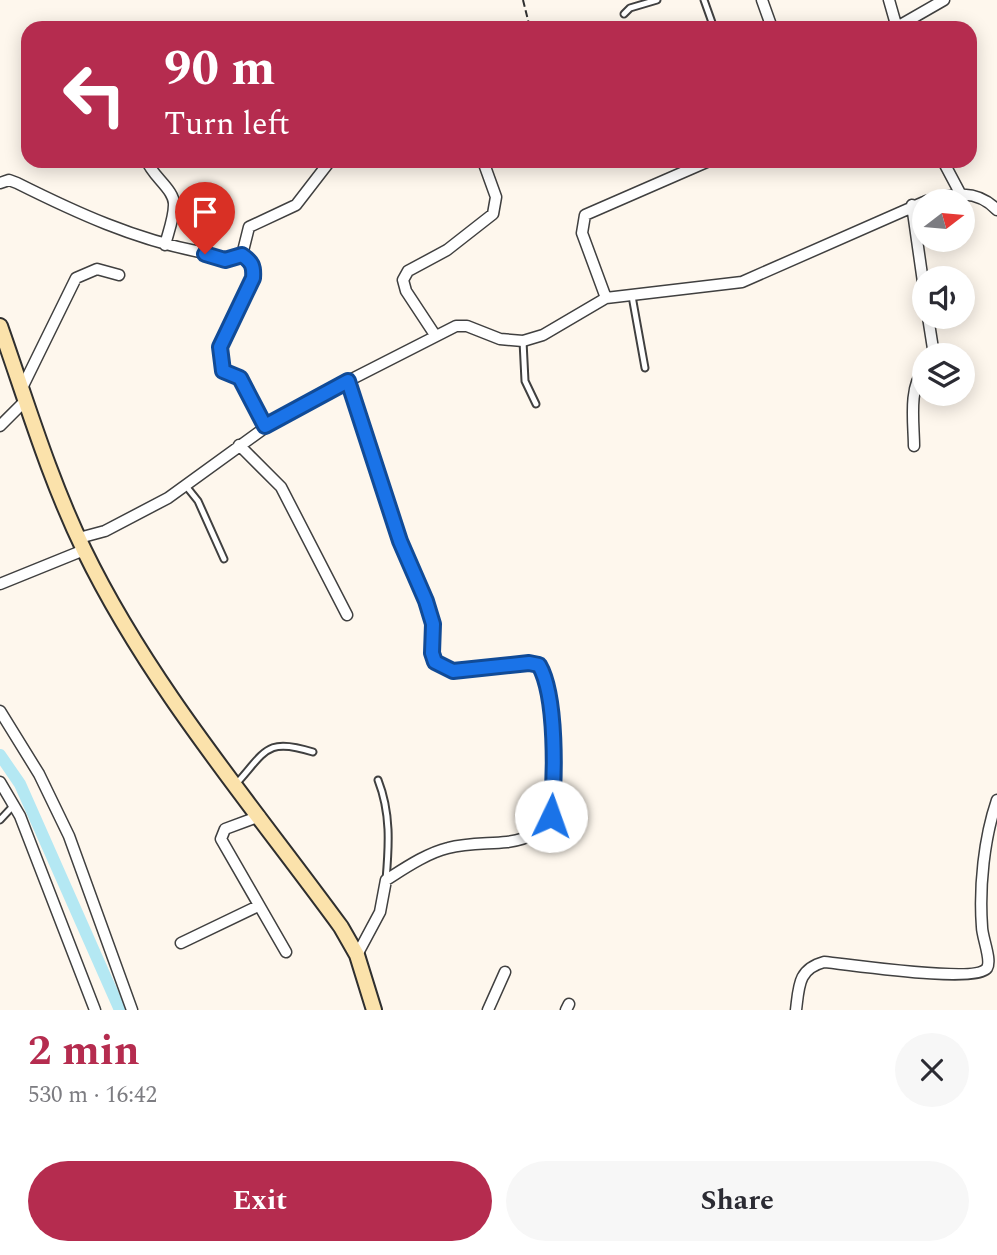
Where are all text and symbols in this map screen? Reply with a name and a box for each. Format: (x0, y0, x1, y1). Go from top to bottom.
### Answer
text: 90 m (164, 32, 275, 107)
icon: left (49, 49, 140, 140)
text: Turn left (164, 100, 290, 149)
pin (175, 182, 235, 254)
north arrow (912, 189, 975, 252)
map controls (912, 189, 975, 406)
icon: arrive (186, 193, 224, 231)
button: sound (912, 266, 975, 329)
button: layers (912, 343, 975, 406)
position arrow (514, 779, 588, 853)
text: 2 min (28, 1020, 140, 1083)
button: close (895, 1033, 969, 1107)
text: 530 m · 16:42 (28, 1078, 157, 1113)
button: Exit (28, 1161, 492, 1241)
button: Share (506, 1161, 969, 1241)

